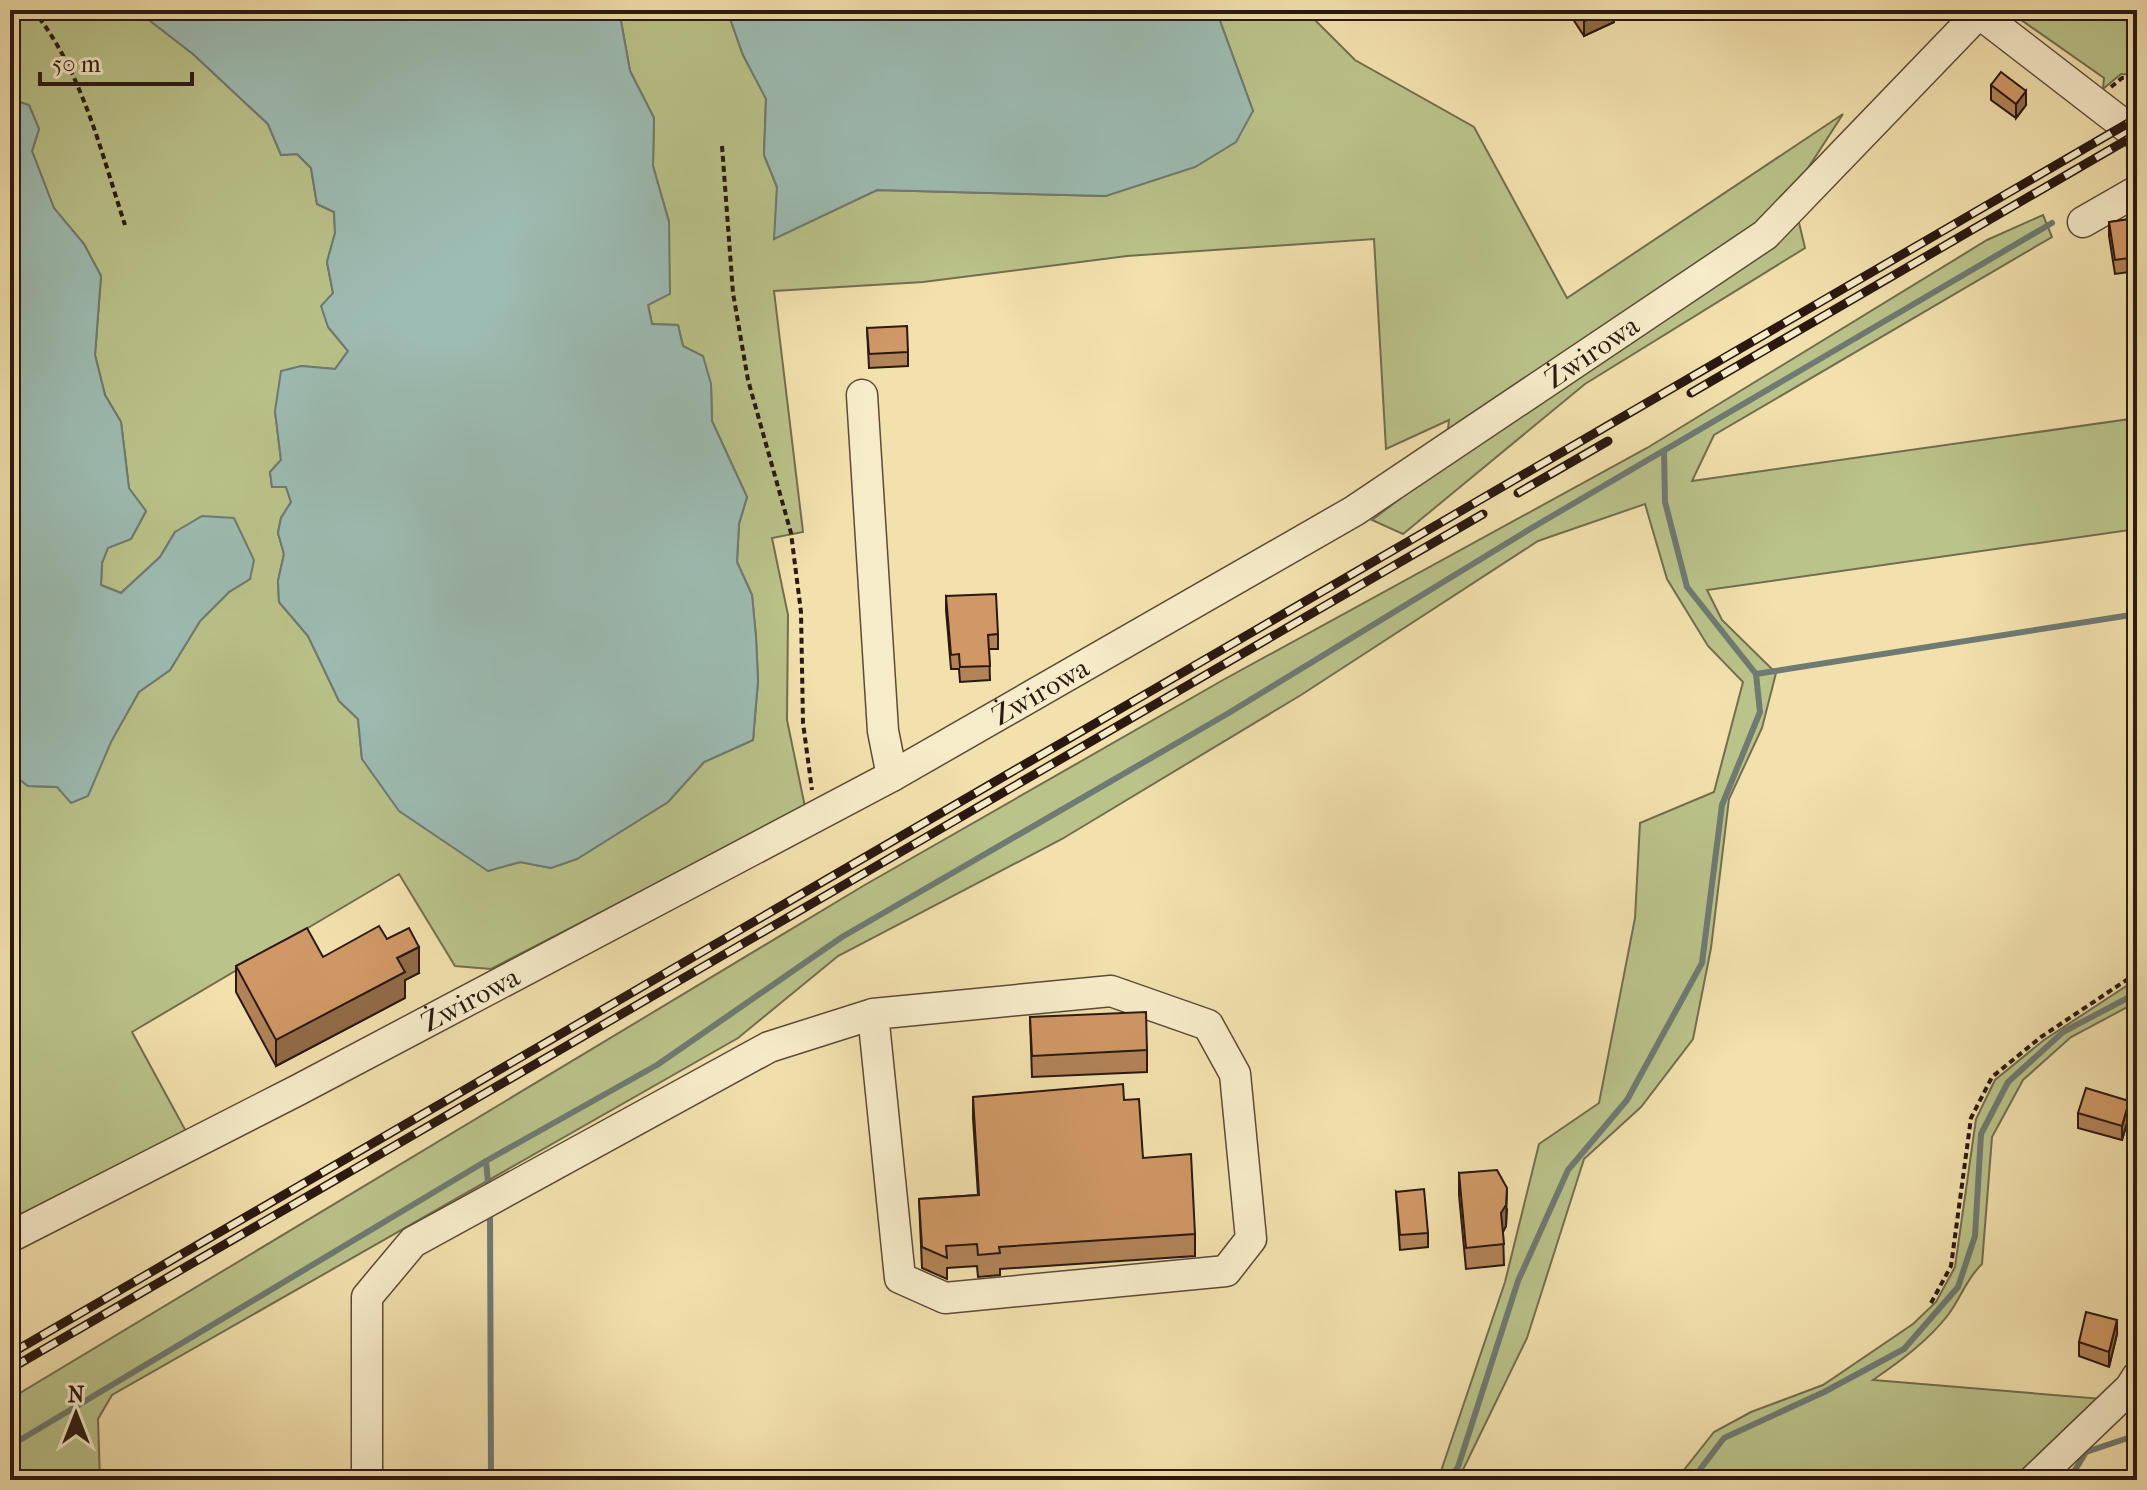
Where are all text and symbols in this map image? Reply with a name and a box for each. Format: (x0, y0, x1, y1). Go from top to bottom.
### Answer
scale bar (40, 36, 192, 86)
text: 50 m (52, 50, 101, 78)
street label: Żwirowa (1538, 308, 1646, 395)
street label: Żwirowa (986, 650, 1095, 732)
street label: Żwirowa (415, 959, 526, 1038)
north arrow (36, 1374, 116, 1454)
text: N (68, 1382, 85, 1408)

